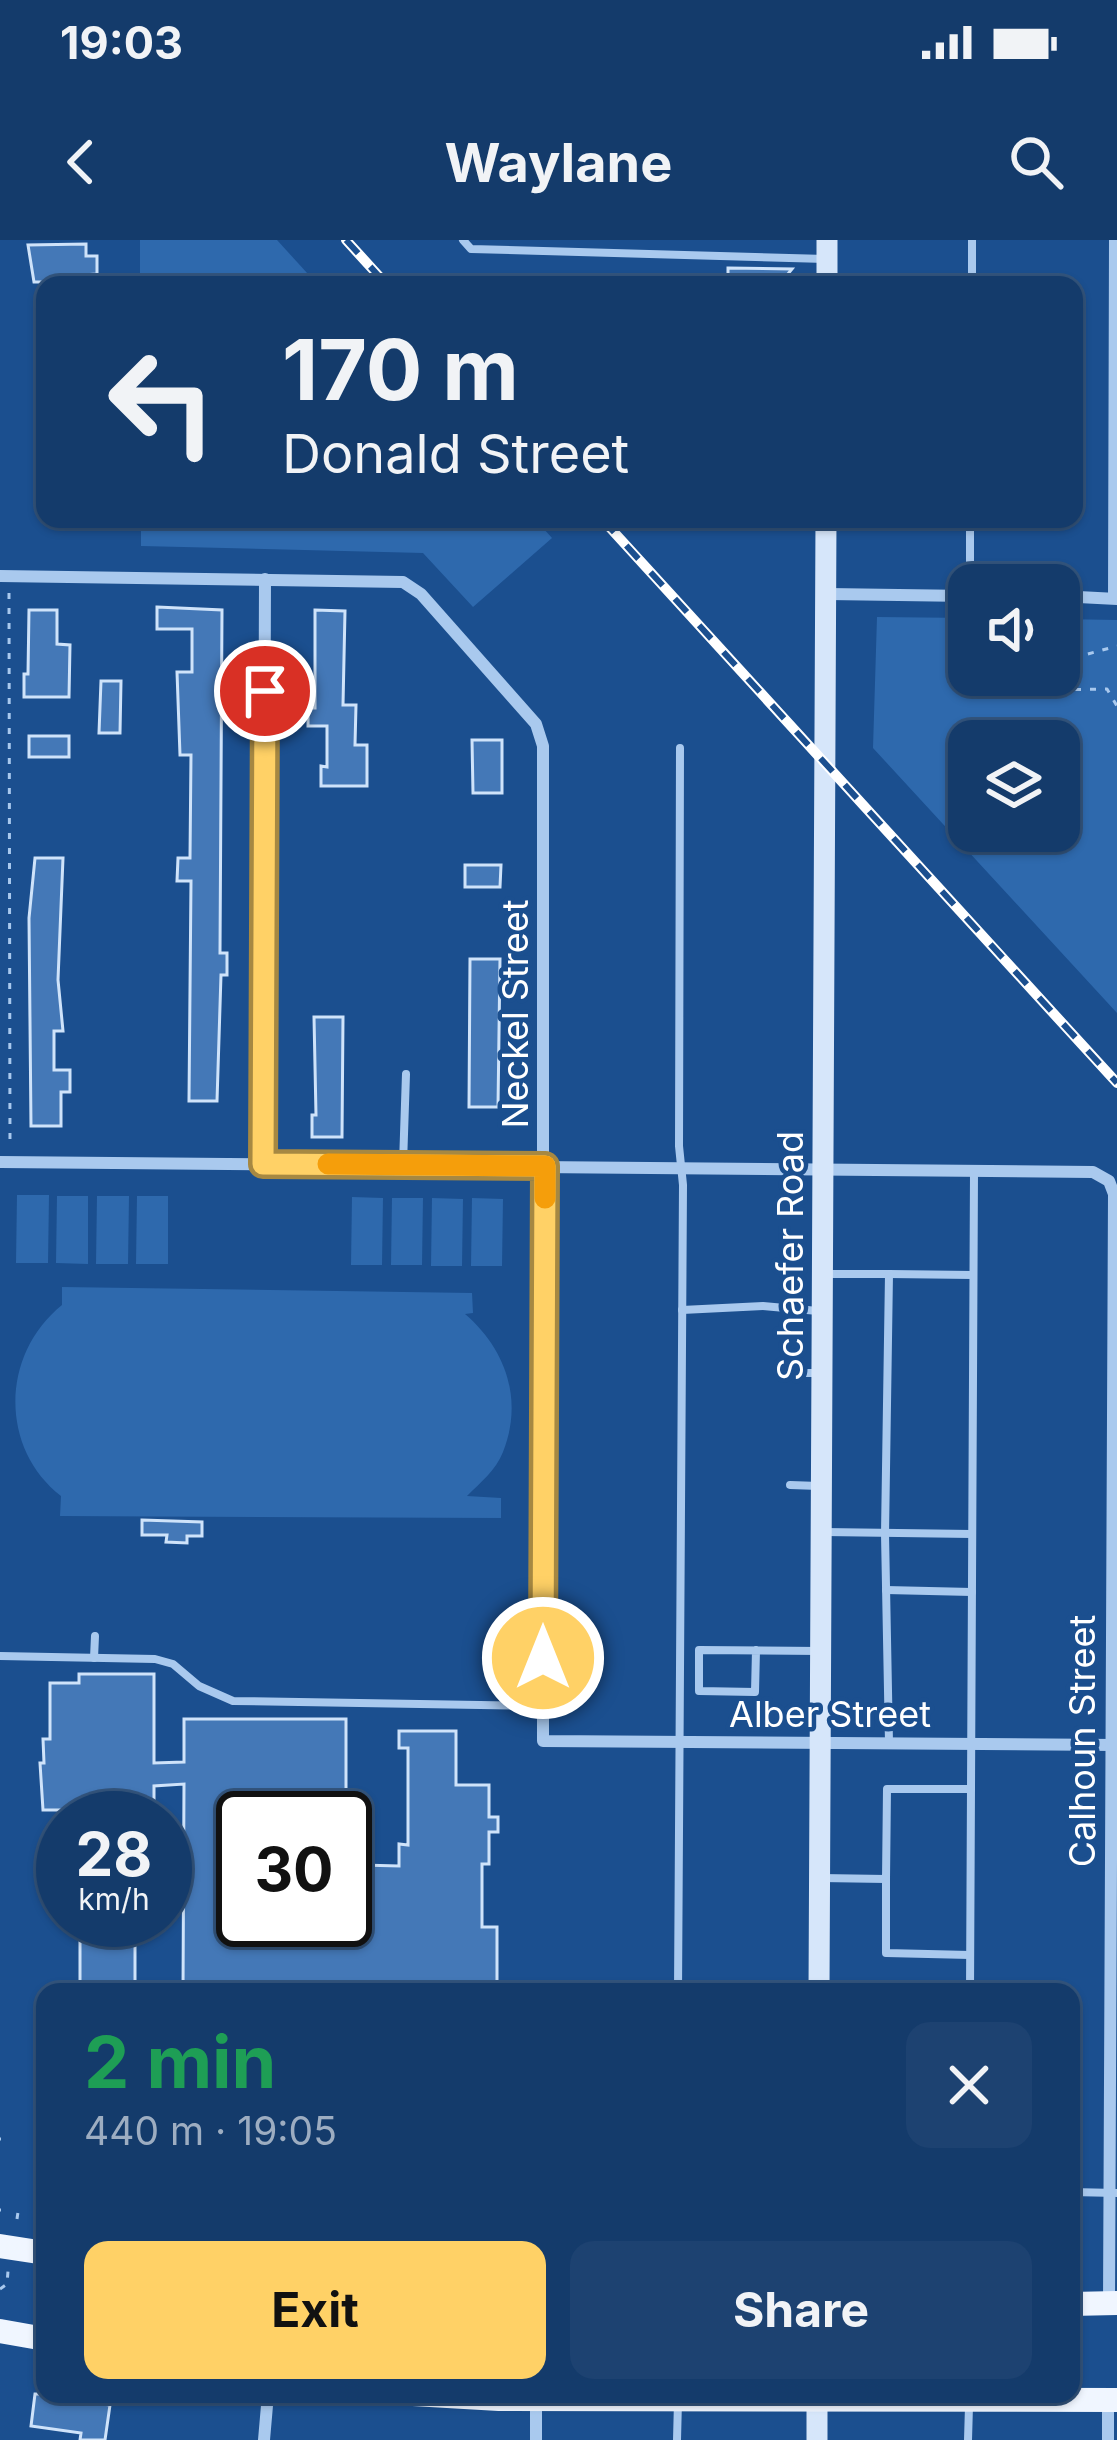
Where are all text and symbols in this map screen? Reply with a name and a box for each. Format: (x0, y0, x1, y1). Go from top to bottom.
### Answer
text: 19:03 (60, 15, 183, 70)
icon: back (48, 129, 114, 195)
icon: search (1003, 129, 1069, 195)
text: Waylane (445, 130, 672, 195)
text: 170 m (282, 319, 519, 420)
icon: left (84, 324, 240, 480)
text: Donald Street (282, 421, 629, 486)
map controls (948, 564, 1080, 852)
button: sound (948, 564, 1080, 696)
pin (214, 640, 316, 742)
icon: arrive (232, 658, 298, 724)
button: layers (948, 720, 1080, 852)
street label: Neckel Street (493, 899, 537, 1129)
street label: Schaefer Road (768, 1131, 812, 1381)
position arrow (480, 1595, 606, 1721)
street label: Calhoun Street (1060, 1615, 1104, 1867)
street label: Alber Street (729, 1692, 931, 1736)
speed limit sign: 30 (216, 1791, 372, 1947)
text: 28 (76, 1818, 152, 1890)
text: km/h (78, 1881, 150, 1917)
text: 2 min (84, 2018, 276, 2105)
button: close (906, 2022, 1032, 2148)
text: 440 m · 19:05 (84, 2107, 337, 2154)
button: Exit (84, 2241, 546, 2379)
button: Share (570, 2241, 1032, 2379)

